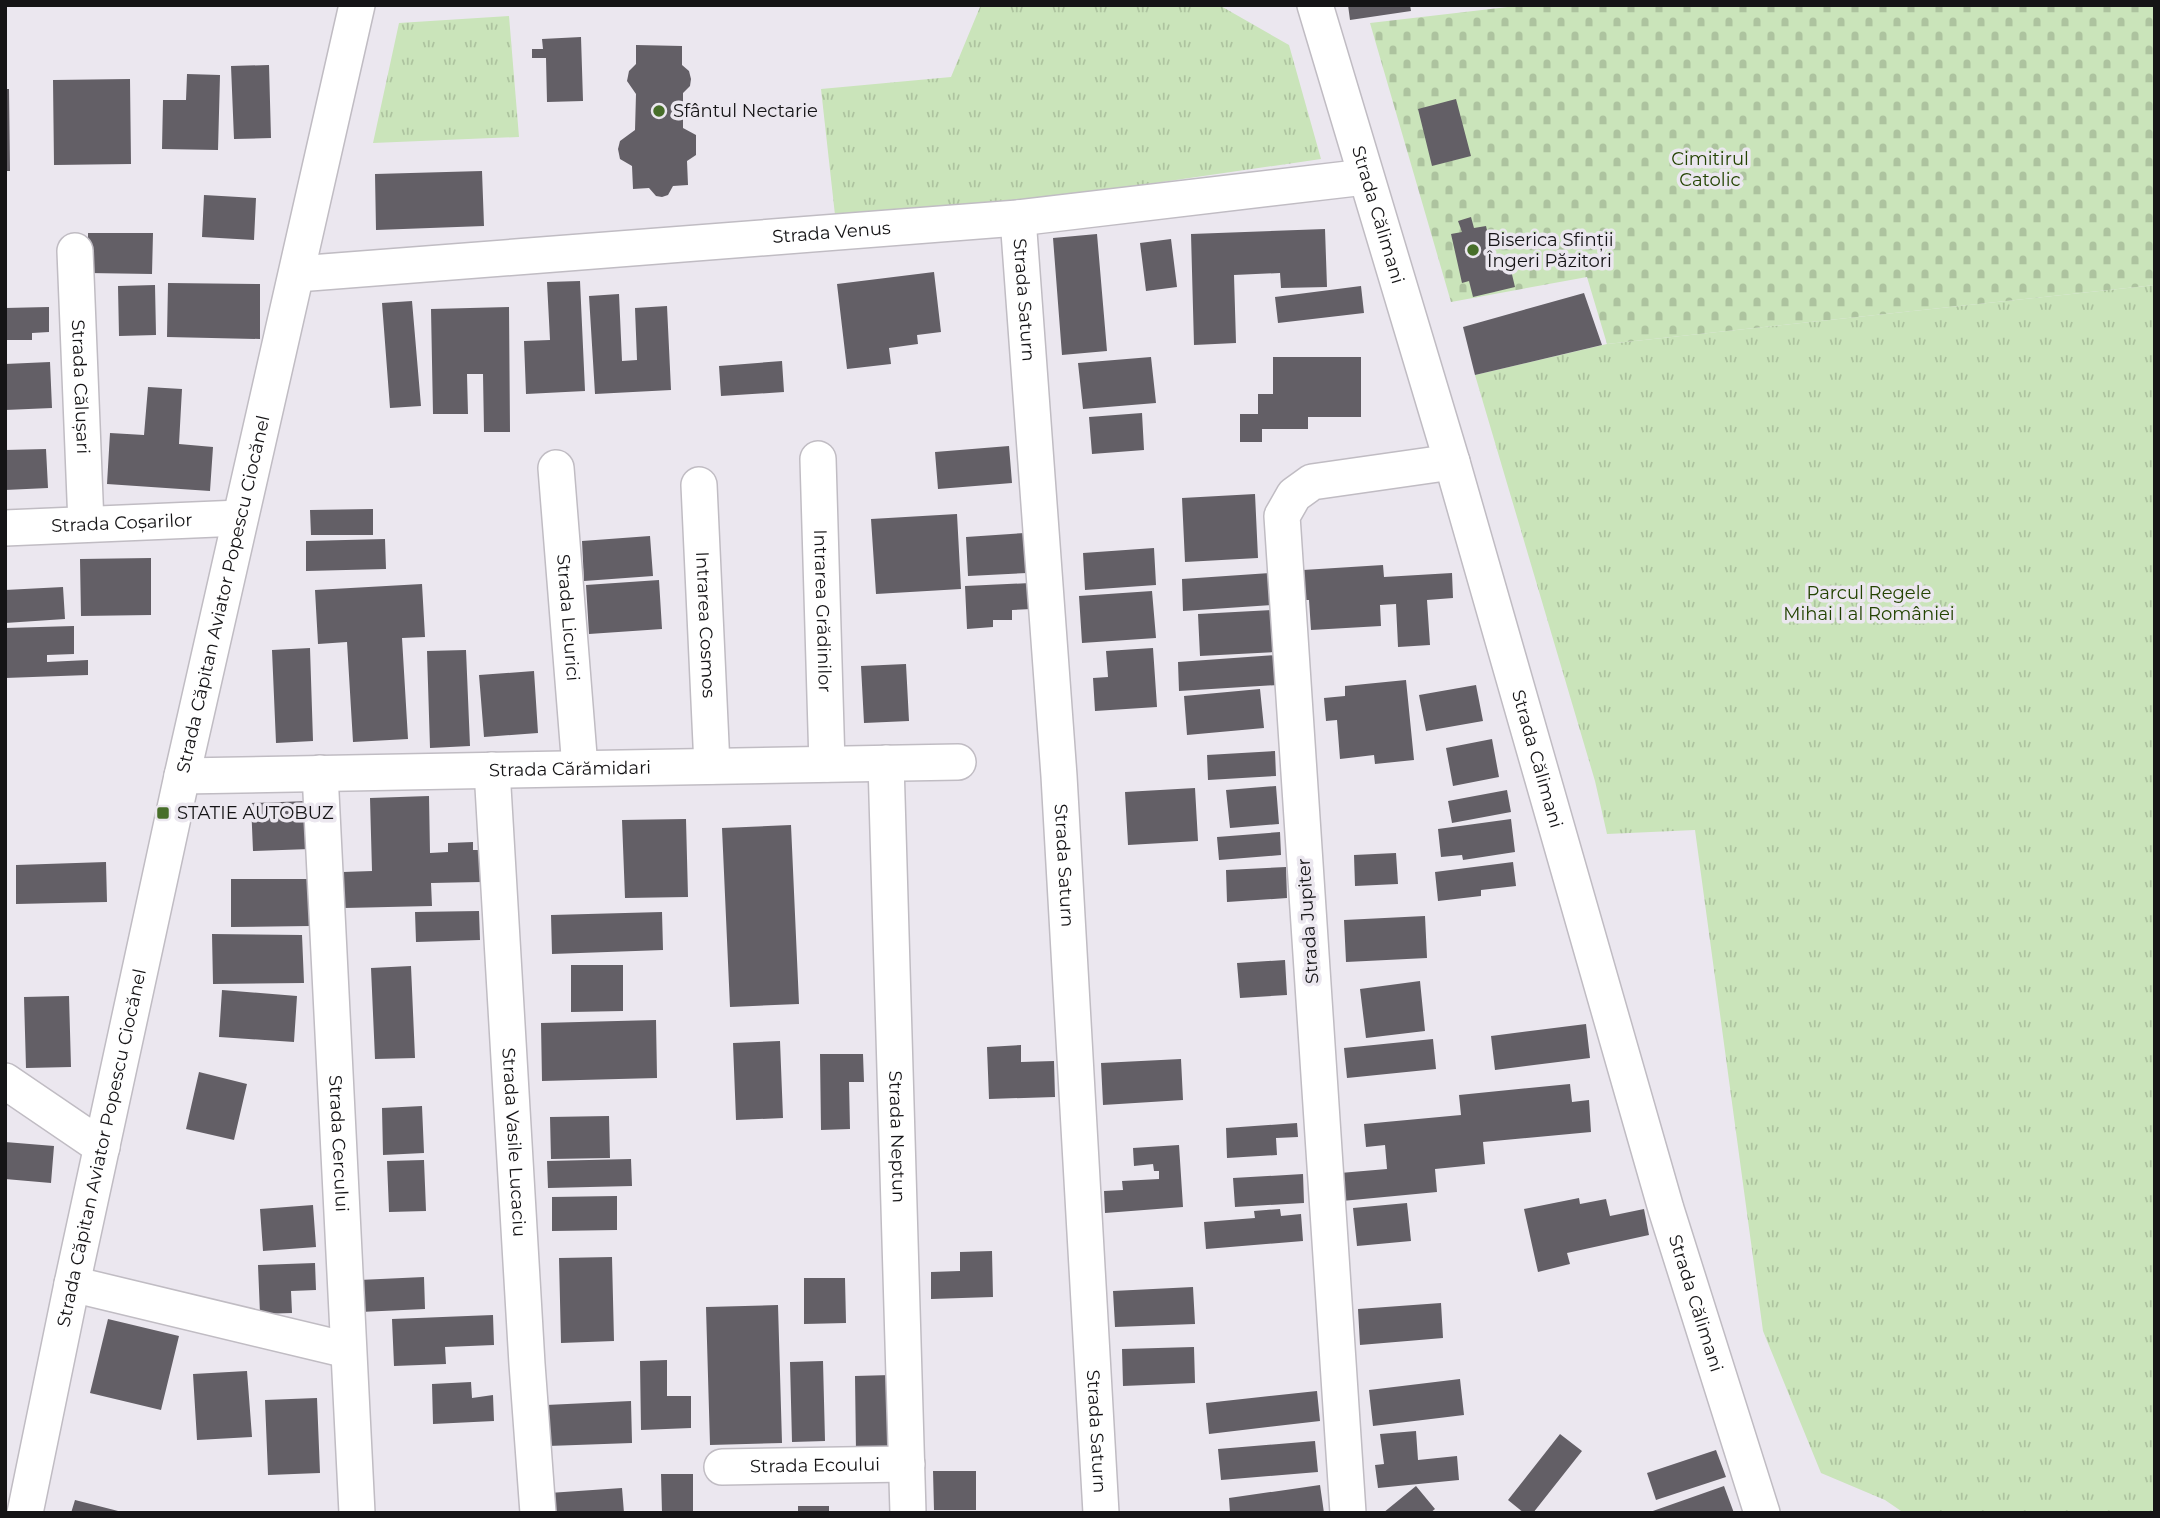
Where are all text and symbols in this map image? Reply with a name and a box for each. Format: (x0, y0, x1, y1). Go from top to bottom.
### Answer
place label: Sfântul Nectarie (673, 100, 818, 122)
marker: Sfântul Nectarie (651, 103, 667, 119)
street label: Strada Călimani (1347, 143, 1409, 286)
park label: Cimitirul Catolic (1671, 148, 1749, 191)
street label: Strada Venus (771, 217, 892, 248)
place label: Biserica Sfinții Îngeri Păzitori (1486, 229, 1614, 272)
street label: Strada Saturn (1009, 237, 1040, 362)
marker: Biserica Sfinții Îngeri Păzitori (1465, 242, 1481, 258)
street label: Strada Călușari (67, 319, 94, 455)
street label: Strada Căpitan Aviator Popescu Ciocănel (172, 413, 275, 775)
street label: Strada Coșarilor (51, 509, 193, 537)
street label: Intrarea Grădinilor (809, 529, 836, 693)
street label: Intrarea Cosmos (691, 551, 720, 699)
street label: Strada Licurici (552, 553, 584, 682)
park label: Parcul Regele Mihai I al României (1783, 582, 1955, 625)
street label: Strada Călimani (1507, 687, 1567, 831)
street label: Strada Cărămidari (489, 757, 651, 781)
place label: STATIE AUTOBUZ (177, 802, 334, 824)
street label: Strada Saturn (1050, 803, 1079, 928)
marker: STATIE AUTOBUZ (155, 805, 171, 821)
street label: Strada Jupiter (1293, 857, 1323, 985)
street label: Strada Căpitan Aviator Popescu Ciocănel (52, 967, 151, 1329)
street label: Strada Vasile Lucaciu (497, 1047, 530, 1238)
street label: Strada Neptun (884, 1070, 910, 1203)
street label: Strada Cercului (324, 1074, 353, 1213)
street label: Strada Călimani (1664, 1232, 1728, 1375)
street label: Strada Saturn (1082, 1369, 1111, 1494)
street label: Strada Ecoului (750, 1453, 880, 1478)

